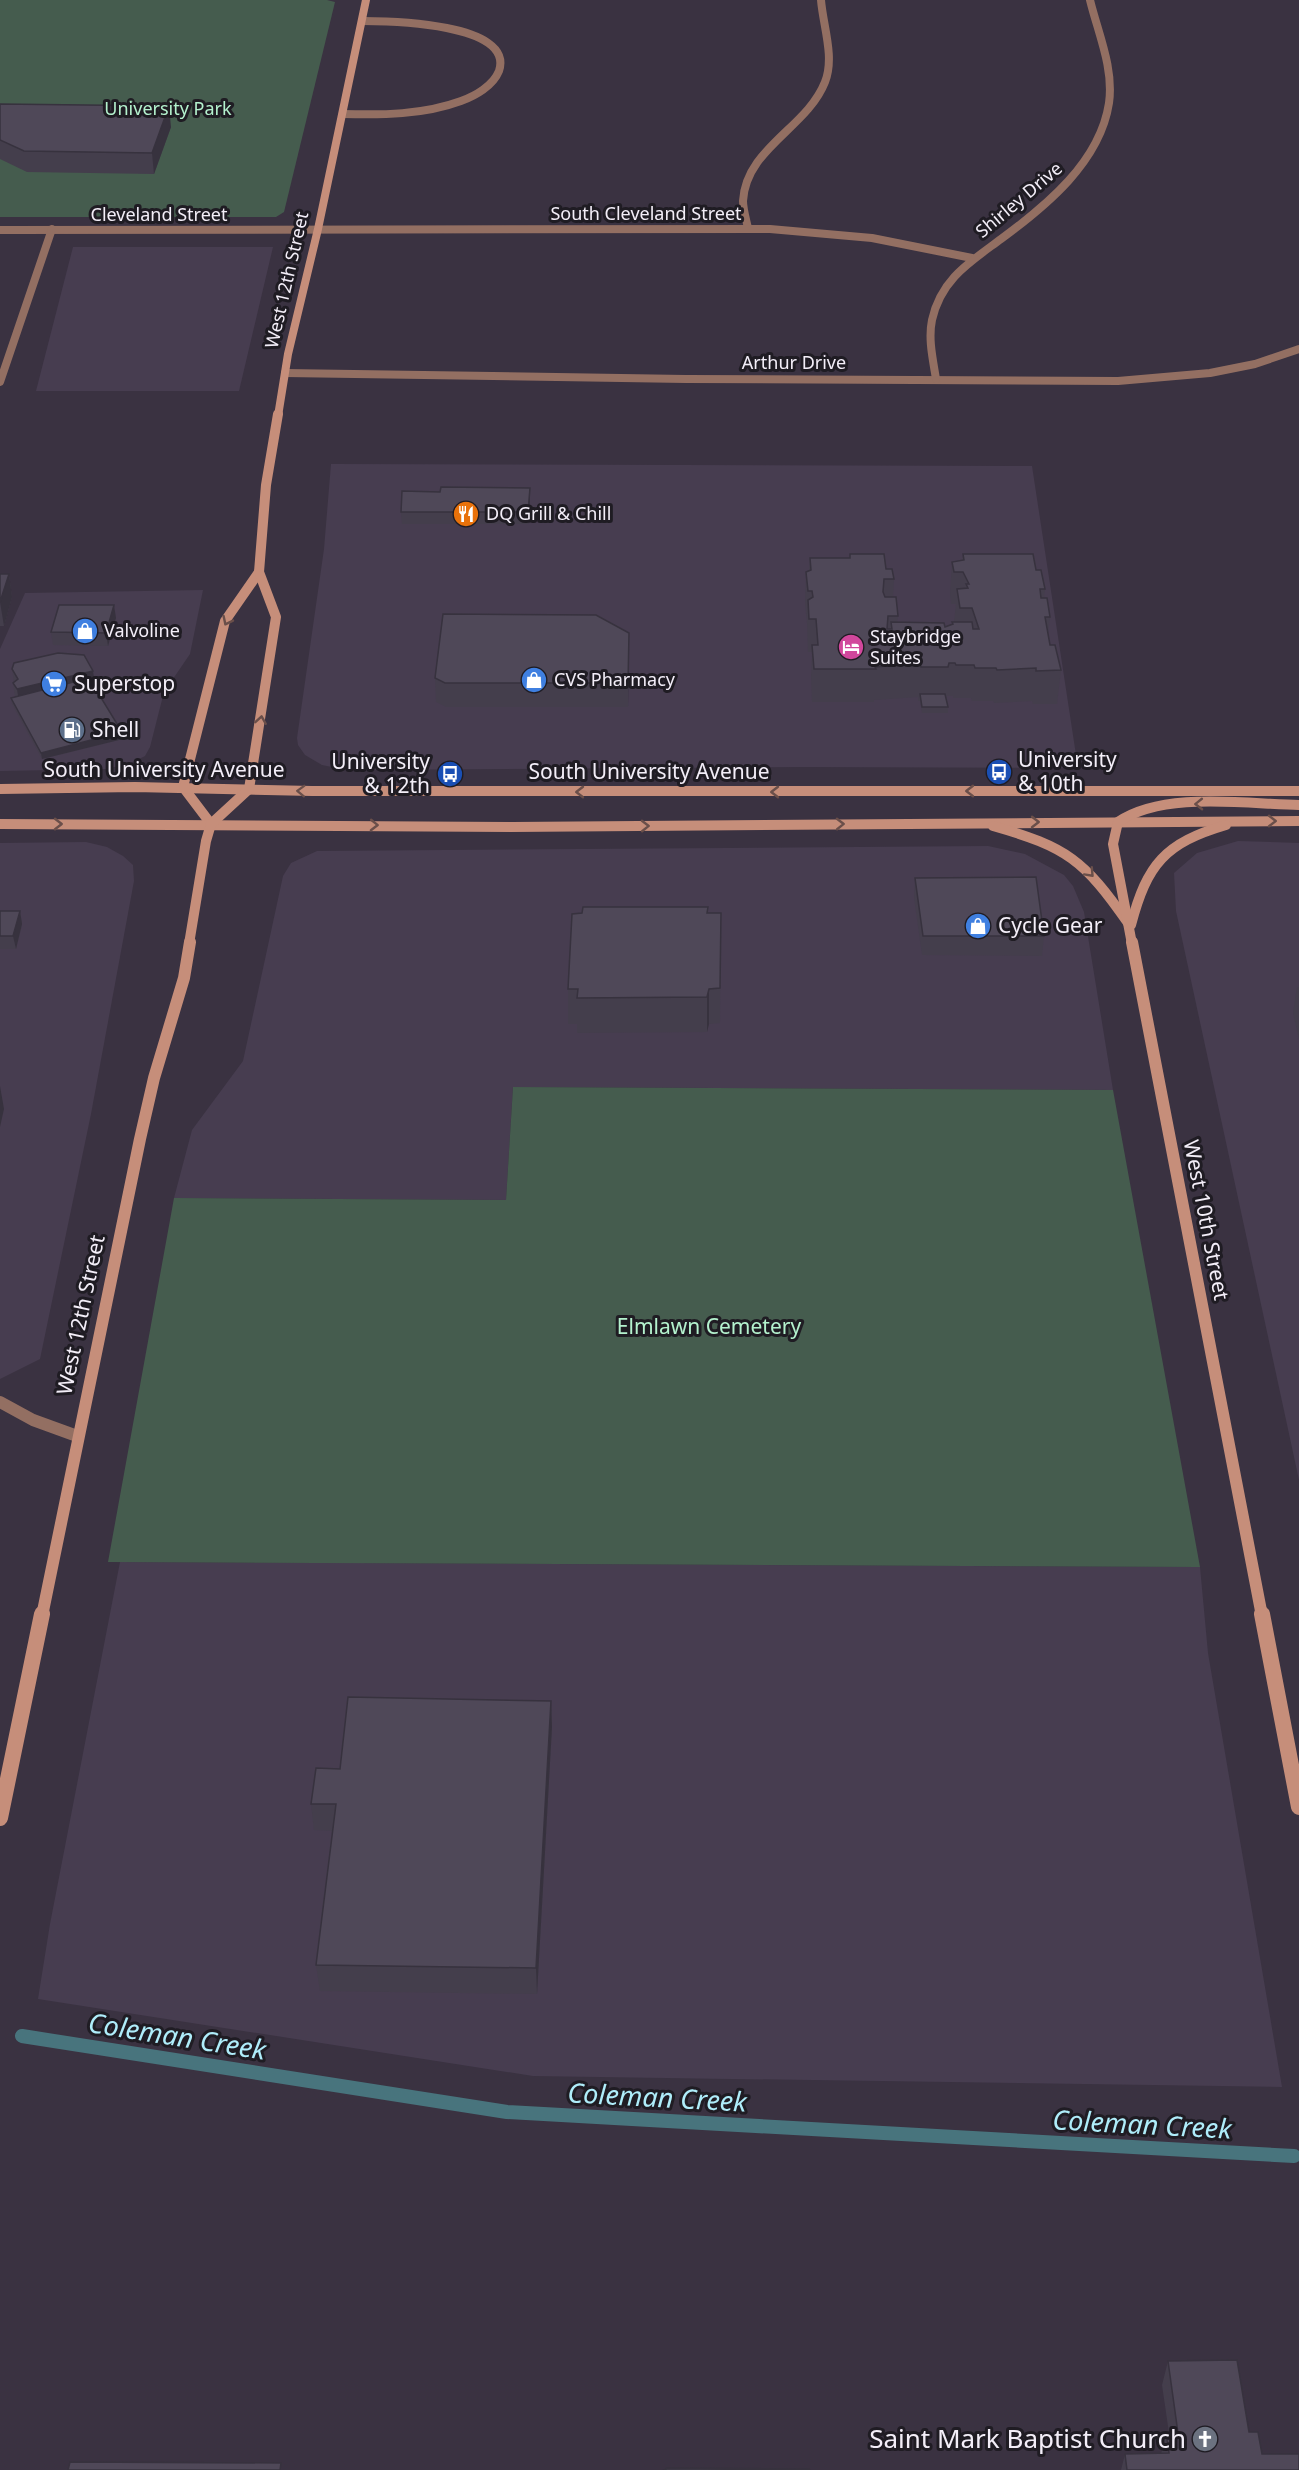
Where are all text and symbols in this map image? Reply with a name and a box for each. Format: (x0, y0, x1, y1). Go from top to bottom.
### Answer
park label: University Park (104, 96, 232, 120)
street label: Shirley Drive (970, 156, 1067, 242)
street label: South Cleveland Street (550, 201, 742, 225)
street label: Cleveland Street (91, 202, 228, 226)
street label: West 12th Street (259, 209, 314, 350)
street label: Arthur Drive (742, 350, 846, 374)
restaurant icon: DQ Grill & Chill (451, 499, 481, 529)
place label: DQ Grill & Chill (486, 501, 611, 525)
one-way arrow (223, 614, 235, 625)
shop icon: Valvoline (70, 616, 100, 646)
place label: Valvoline (104, 618, 180, 642)
place label: Staybridge Suites (870, 624, 961, 669)
hotel icon: Staybridge Suites (836, 632, 866, 662)
shop icon: CVS Pharmacy (519, 665, 549, 695)
place label: CVS Pharmacy (554, 667, 676, 691)
supermarket icon: Superstop (39, 669, 69, 699)
place label: Superstop (74, 669, 175, 697)
fuel station icon: Shell (57, 715, 87, 745)
place label: Shell (92, 715, 139, 743)
one-way arrow (254, 715, 266, 725)
place label: University & 10th (1018, 745, 1117, 797)
place label: University & 12th (331, 747, 430, 799)
street label: South University Avenue (43, 755, 285, 783)
street label: South University Avenue (528, 757, 770, 785)
bus stop icon: University & 10th (984, 757, 1014, 787)
bus stop icon: University & 12th (435, 759, 465, 789)
one-way arrow (297, 785, 306, 797)
one-way arrow (771, 785, 780, 798)
one-way arrow (966, 785, 975, 797)
one-way arrow (576, 786, 585, 798)
one-way arrow (1194, 798, 1203, 811)
one-way arrow (1267, 815, 1276, 827)
one-way arrow (1030, 816, 1039, 828)
one-way arrow (54, 818, 63, 830)
one-way arrow (835, 818, 844, 830)
one-way arrow (370, 819, 379, 831)
one-way arrow (640, 820, 649, 832)
one-way arrow (1083, 867, 1094, 877)
shop icon: Cycle Gear (963, 911, 993, 941)
place label: Cycle Gear (998, 911, 1103, 939)
street label: West 10th Street (1178, 1137, 1236, 1303)
street label: West 12th Street (49, 1232, 111, 1397)
park label: Elmlawn Cemetery (617, 1312, 801, 1340)
water label: Coleman Creek (86, 2003, 270, 2068)
water label: Coleman Creek (566, 2073, 749, 2120)
water label: Coleman Creek (1051, 2100, 1234, 2147)
place label: Saint Mark Baptist Church (869, 2420, 1186, 2456)
church icon: Saint Mark Baptist Church (1190, 2424, 1220, 2454)

